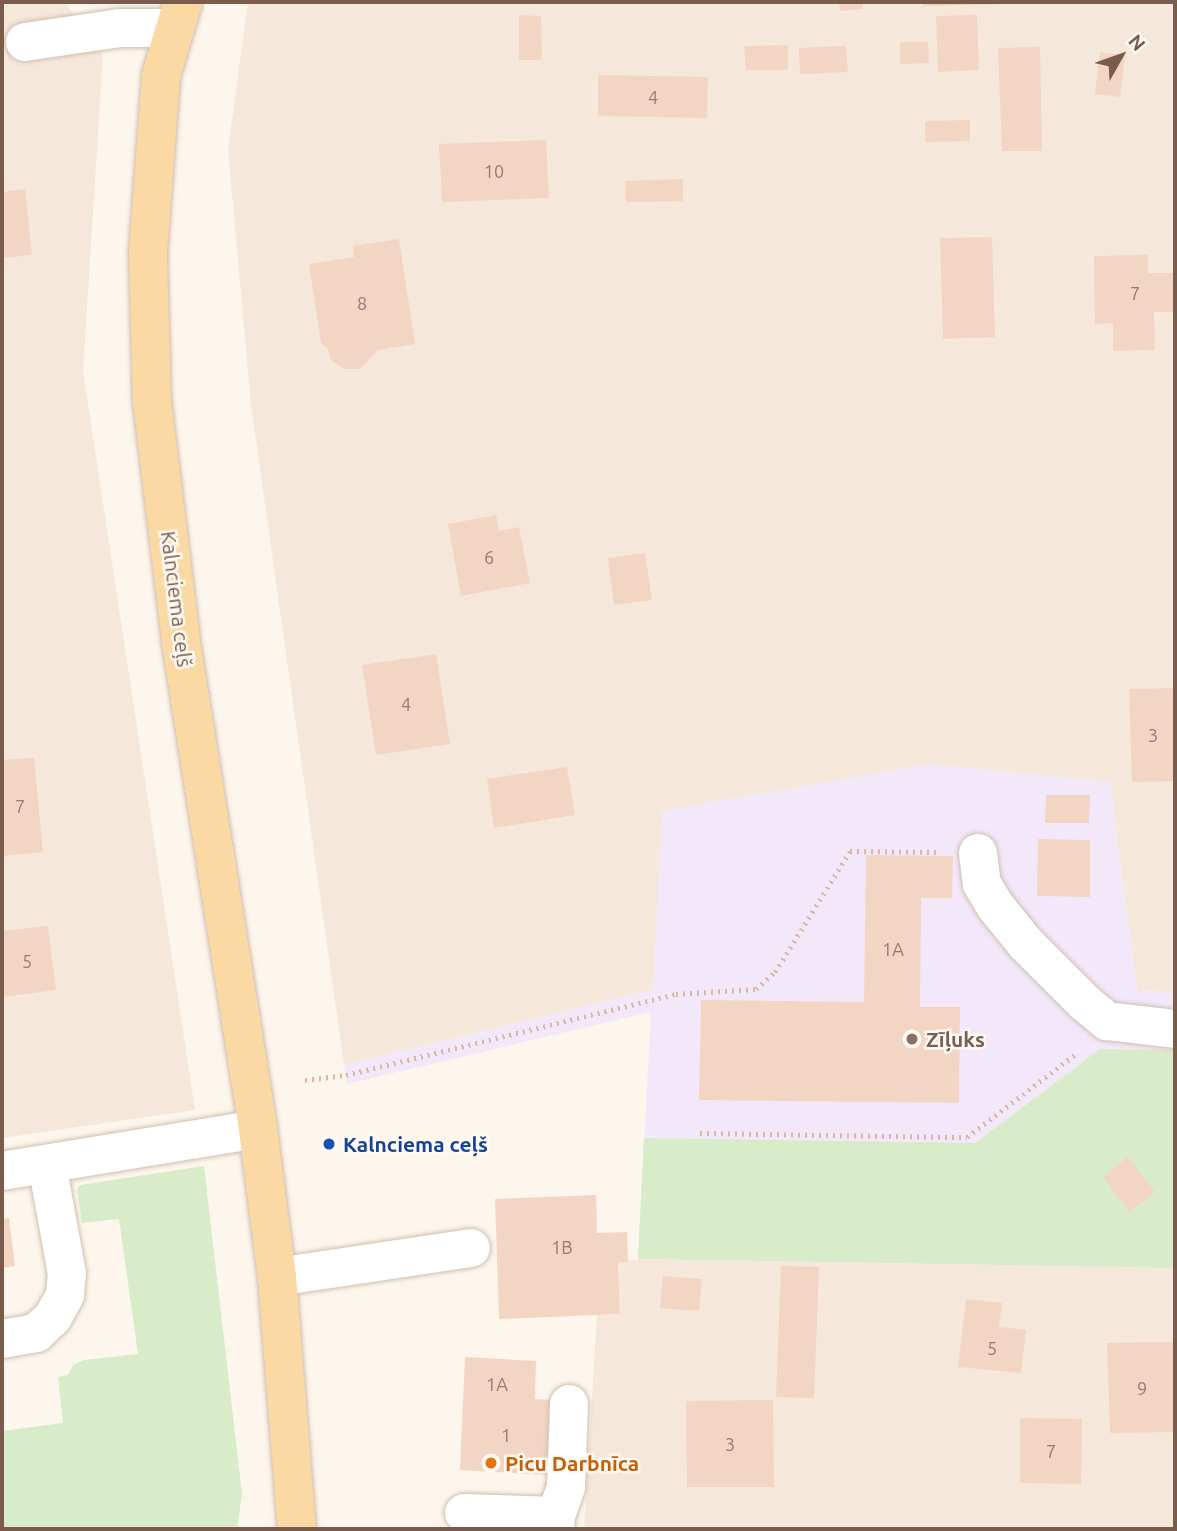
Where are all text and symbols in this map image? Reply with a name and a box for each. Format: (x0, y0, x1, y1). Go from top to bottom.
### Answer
north arrow (1086, 21, 1156, 91)
text: N (1124, 30, 1150, 55)
house number: 4 (648, 86, 658, 108)
house number: 10 (484, 160, 504, 182)
house number: 7 (1130, 282, 1140, 304)
house number: 8 (357, 292, 367, 314)
street label: Kalnciema ceļš (156, 529, 198, 669)
house number: 6 (484, 546, 494, 568)
house number: 4 (401, 693, 411, 715)
house number: 3 (1148, 724, 1158, 746)
house number: 7 (15, 795, 25, 817)
house number: 1A (882, 938, 904, 960)
house number: 5 (22, 950, 32, 972)
place label: Zīļuks (926, 1026, 985, 1052)
marker: Zīļuks (904, 1031, 920, 1047)
place label: Kalnciema ceļš (343, 1131, 488, 1157)
marker: Kalnciema ceļš (321, 1136, 337, 1152)
house number: 1B (551, 1236, 573, 1258)
house number: 5 (987, 1337, 997, 1359)
house number: 1A (486, 1373, 508, 1395)
house number: 9 (1137, 1377, 1147, 1399)
house number: 1 (501, 1424, 511, 1446)
house number: 3 (725, 1433, 735, 1455)
house number: 7 (1046, 1440, 1056, 1462)
place label: Picu Darbnīca (505, 1450, 639, 1476)
marker: Picu Darbnīca (483, 1455, 499, 1471)

